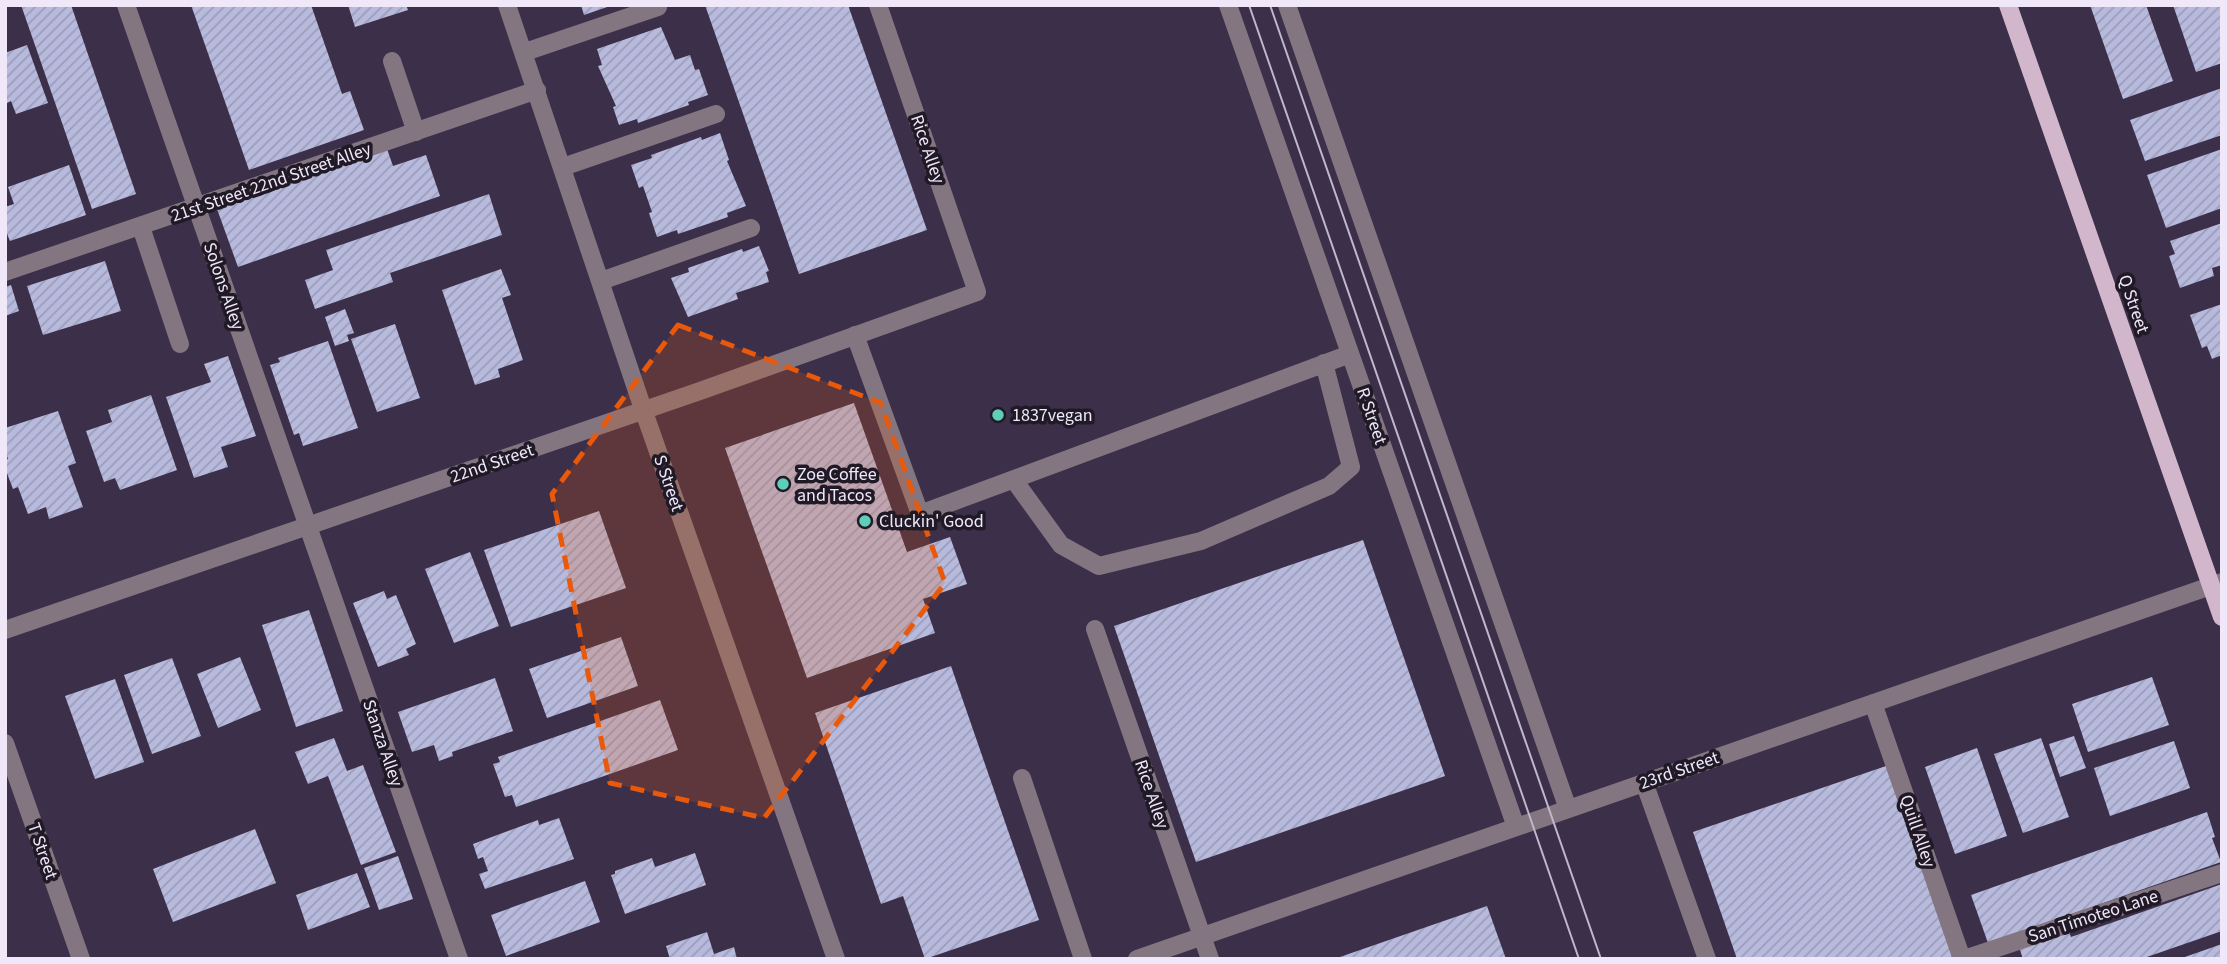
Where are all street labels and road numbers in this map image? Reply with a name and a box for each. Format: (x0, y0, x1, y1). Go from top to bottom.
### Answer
street label: Rice Alley (904, 111, 951, 188)
street label: 21st Street 22nd Street Alley (168, 136, 375, 228)
street label: Solons Alley (197, 239, 250, 334)
street label: Q Street (2112, 271, 2155, 337)
street label: R Street (1350, 384, 1393, 448)
street label: 22nd Street (447, 438, 537, 489)
street label: S Street (647, 452, 690, 515)
street label: Stanza Alley (356, 696, 409, 790)
street label: 23rd Street (1636, 745, 1722, 796)
street label: Rice Alley (1128, 756, 1175, 833)
street label: Quill Alley (1893, 791, 1942, 871)
street label: T Street (21, 820, 64, 883)
street label: San Timoteo Lane (2025, 884, 2161, 949)

